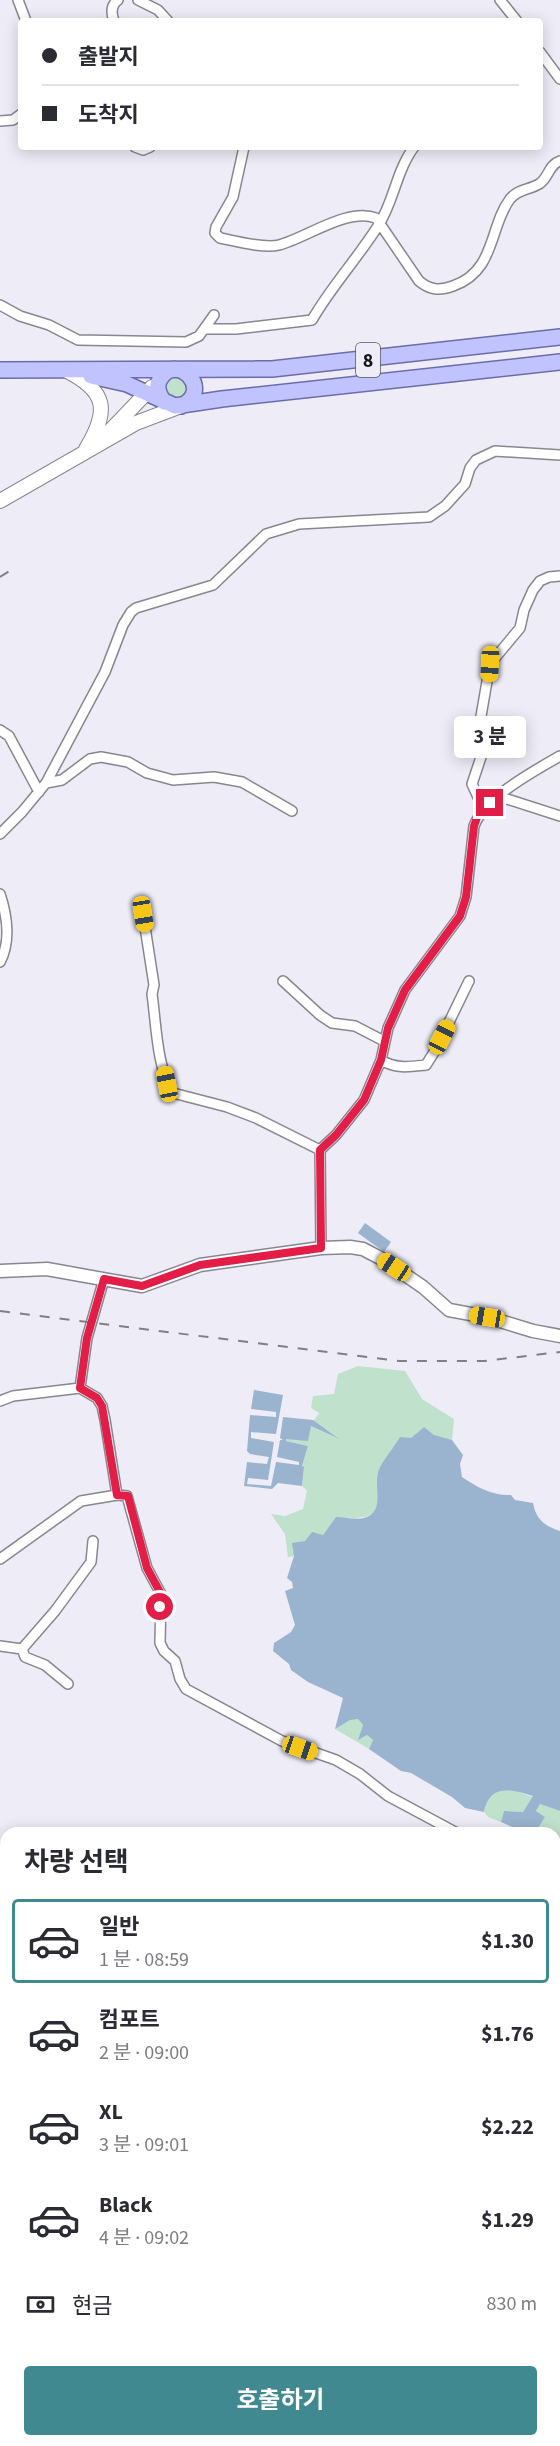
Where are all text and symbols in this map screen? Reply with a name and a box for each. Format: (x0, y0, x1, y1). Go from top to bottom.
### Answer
text: 출발지 (78, 41, 139, 73)
text: 도착지 (78, 99, 139, 131)
road number: 8 (356, 343, 380, 377)
car (480, 646, 500, 682)
callout: 3 분 (454, 716, 526, 758)
text: 3 분 (474, 723, 506, 751)
route end (476, 789, 503, 816)
car (131, 895, 155, 933)
car (426, 1017, 458, 1057)
car (155, 1065, 179, 1103)
car (374, 1250, 414, 1284)
car (468, 1305, 506, 1329)
route start (146, 1593, 173, 1620)
car (280, 1734, 320, 1762)
text: 차량 선택 (24, 1843, 129, 1882)
text: 일반 (99, 1911, 139, 1943)
icon: car (27, 1914, 81, 1968)
text: $1.30 (481, 1925, 534, 1957)
text: 1 분 · 08:59 (99, 1946, 189, 1974)
text: 컴포트 (99, 2004, 160, 2036)
icon: car (27, 2007, 81, 2061)
text: $1.76 (481, 2018, 534, 2050)
text: 2 분 · 09:00 (99, 2039, 189, 2067)
text: XL (99, 2096, 123, 2128)
icon: car (27, 2100, 81, 2154)
text: $2.22 (481, 2111, 534, 2143)
text: 3 분 · 09:01 (99, 2131, 189, 2159)
text: Black (99, 2189, 153, 2221)
icon: car (27, 2193, 81, 2247)
text: $1.29 (481, 2204, 534, 2236)
text: 4 분 · 09:02 (99, 2224, 189, 2252)
icon: cash (24, 2288, 57, 2321)
text: 현금 (72, 2290, 112, 2322)
text: 830 m (487, 2290, 537, 2318)
button: 호출하기 (24, 2366, 537, 2435)

